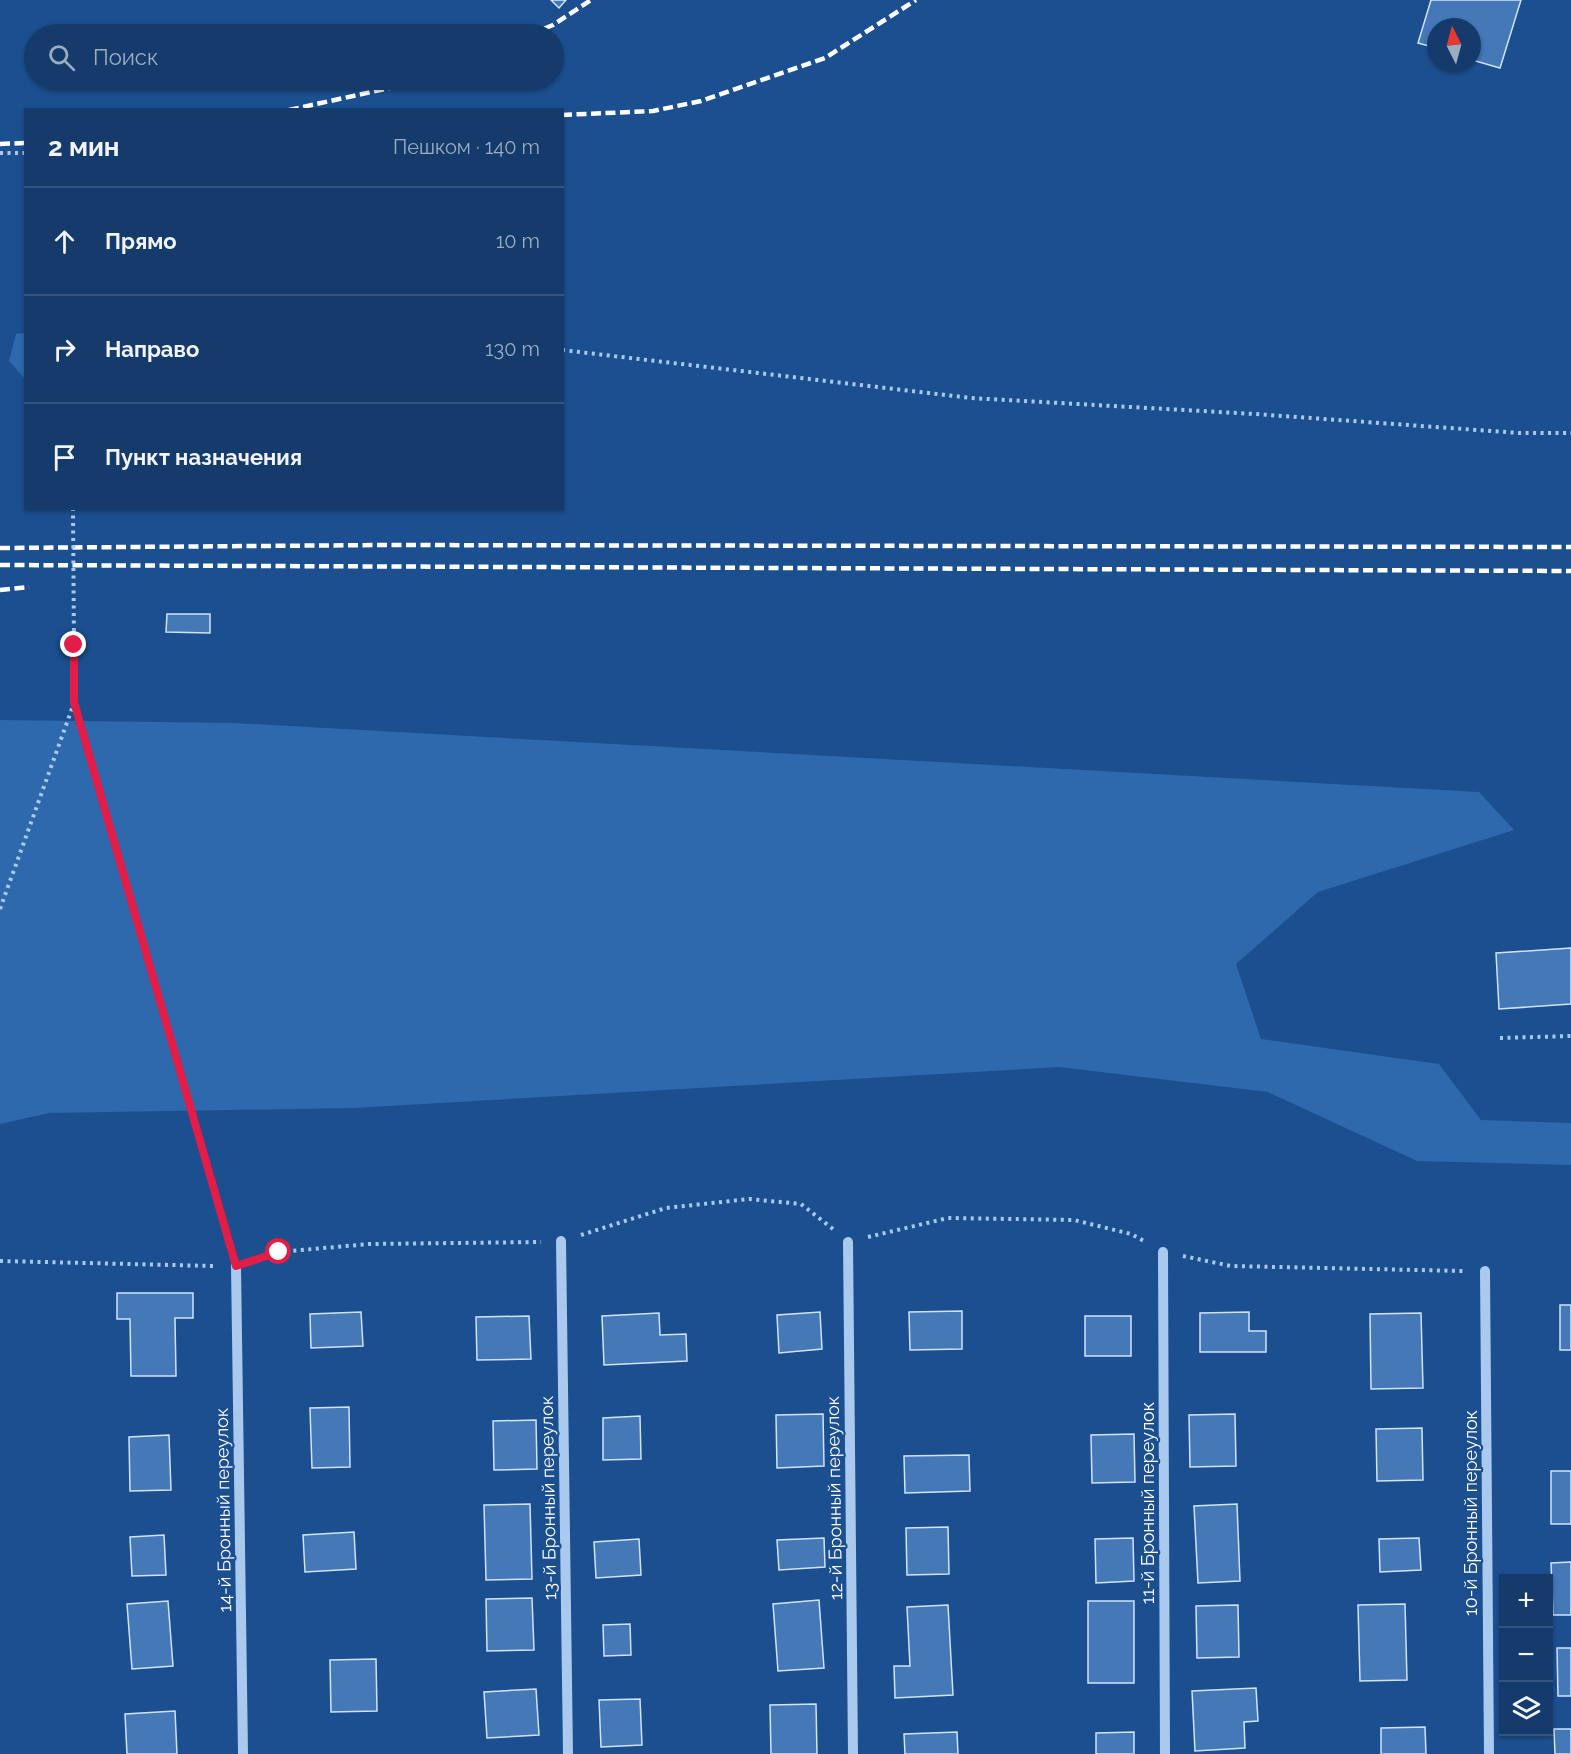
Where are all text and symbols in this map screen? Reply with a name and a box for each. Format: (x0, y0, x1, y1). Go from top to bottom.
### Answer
north arrow (1427, 18, 1481, 72)
search box (24, 24, 564, 90)
icon: search (45, 41, 78, 74)
text: Поиск (93, 44, 158, 70)
text: 2 мин (48, 132, 120, 162)
text: Пешком · 140 m (393, 135, 540, 159)
icon: ahead (48, 225, 81, 258)
text: Прямо (105, 228, 177, 254)
text: 10 m (496, 229, 540, 253)
icon: right (48, 333, 81, 366)
text: Направо (105, 336, 199, 362)
text: 130 m (485, 337, 540, 361)
icon: arrive (48, 441, 81, 474)
text: Пункт назначения (105, 444, 302, 470)
route end (60, 631, 86, 657)
route start (265, 1238, 291, 1264)
street label: 13-й Бронный переулок (536, 1396, 560, 1600)
street label: 12-й Бронный переулок (822, 1396, 846, 1600)
street label: 11-й Бронный переулок (1137, 1402, 1158, 1604)
street label: 14-й Бронный переулок (211, 1408, 235, 1612)
street label: 10-й Бронный переулок (1460, 1410, 1481, 1616)
map controls (1499, 1574, 1553, 1736)
button: + (1499, 1574, 1553, 1628)
button: − (1499, 1628, 1553, 1682)
button: layers (1499, 1682, 1553, 1736)

